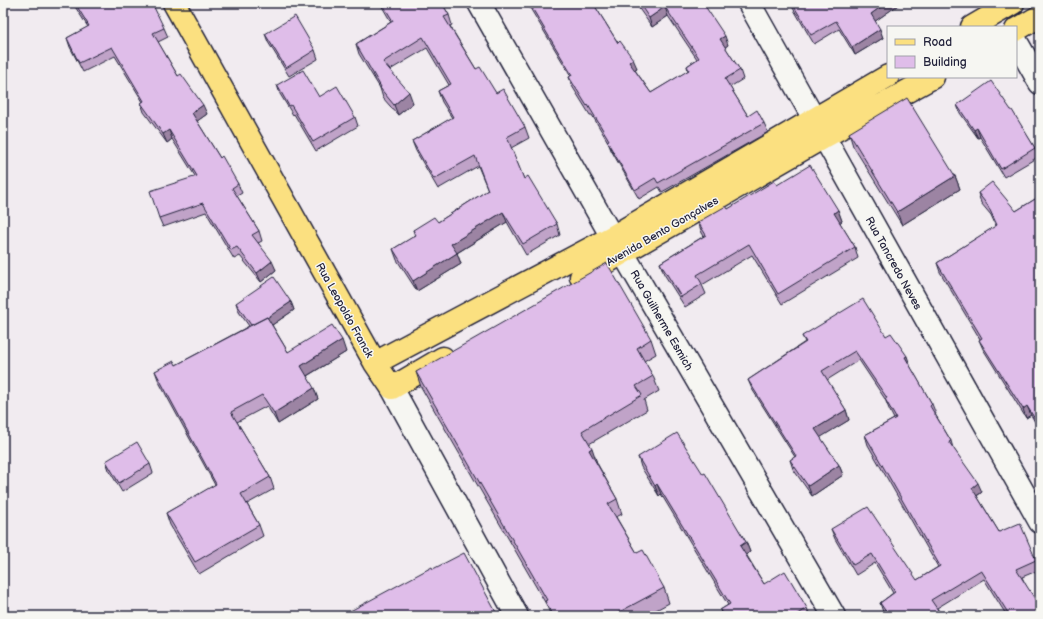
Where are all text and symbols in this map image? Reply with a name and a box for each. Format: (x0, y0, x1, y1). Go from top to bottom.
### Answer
legend (887, 26, 1017, 78)
text: Road (923, 35, 952, 50)
text: Building (923, 55, 967, 70)
street label: Avenida Bento Gonçalves (604, 194, 721, 269)
street label: Rua Tancredo Neves (863, 215, 925, 312)
street label: Rua Leopoldo Franck (313, 261, 376, 360)
street label: Rua Guilherme Esmich (627, 268, 696, 373)

